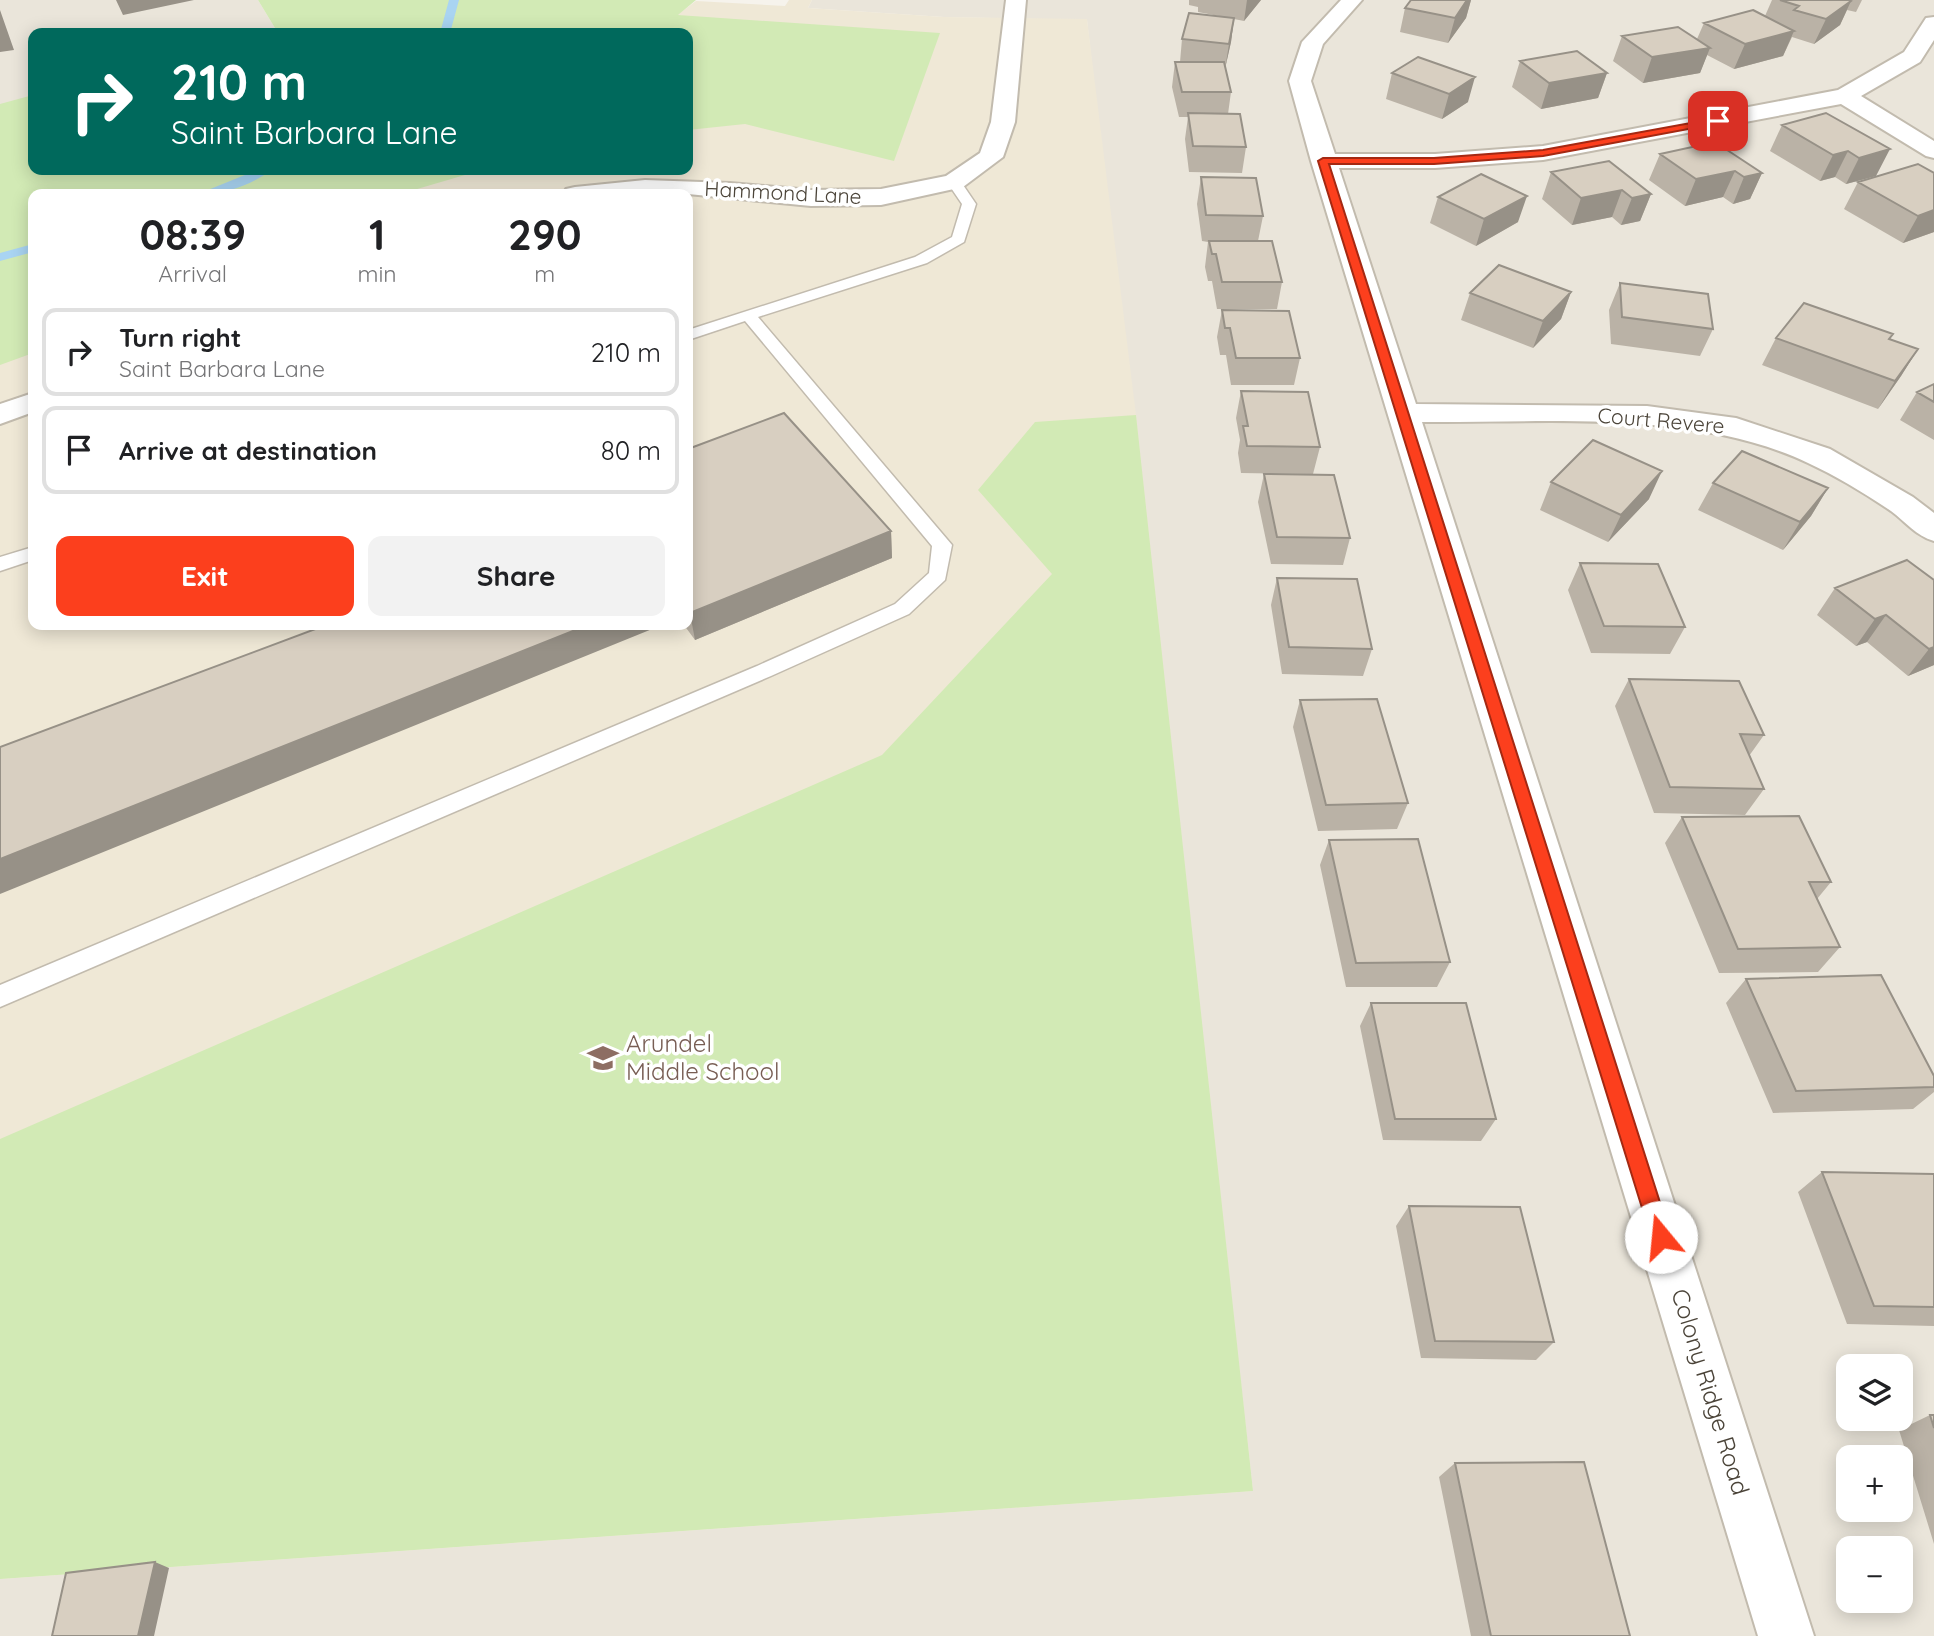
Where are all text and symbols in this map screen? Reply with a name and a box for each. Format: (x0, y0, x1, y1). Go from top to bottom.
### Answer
text: 210 m (171, 51, 307, 112)
icon: right (56, 56, 147, 147)
pin (1688, 91, 1748, 151)
icon: arrive (1699, 102, 1737, 140)
text: Saint Barbara Lane (171, 112, 458, 152)
street label: Hammond Lane (704, 175, 862, 209)
text: 08:39 (139, 208, 246, 261)
text: 1 (369, 208, 385, 261)
text: 290 (508, 208, 582, 261)
text: Arrival (158, 259, 227, 288)
text: min (357, 259, 397, 288)
text: m (534, 259, 555, 288)
text: Turn right (119, 321, 241, 354)
icon: right (60, 333, 98, 371)
text: 210 m (591, 336, 661, 369)
text: Saint Barbara Lane (119, 354, 325, 383)
street label: Court Revere (1597, 402, 1726, 439)
icon: arrive (60, 431, 98, 469)
text: Arrive at destination (119, 434, 377, 467)
text: 80 m (601, 434, 661, 467)
button: Exit (56, 536, 354, 616)
button: Share (368, 536, 665, 616)
place label: Arundel Middle School (626, 1028, 780, 1086)
school or university icon: Arundel Middle School (586, 1041, 620, 1075)
position arrow (1624, 1200, 1698, 1274)
street label: Colony Ridge Road (1665, 1285, 1757, 1498)
map controls (1836, 1354, 1913, 1613)
button: layers (1836, 1354, 1913, 1431)
button: + (1836, 1445, 1913, 1522)
button: − (1836, 1536, 1913, 1613)

